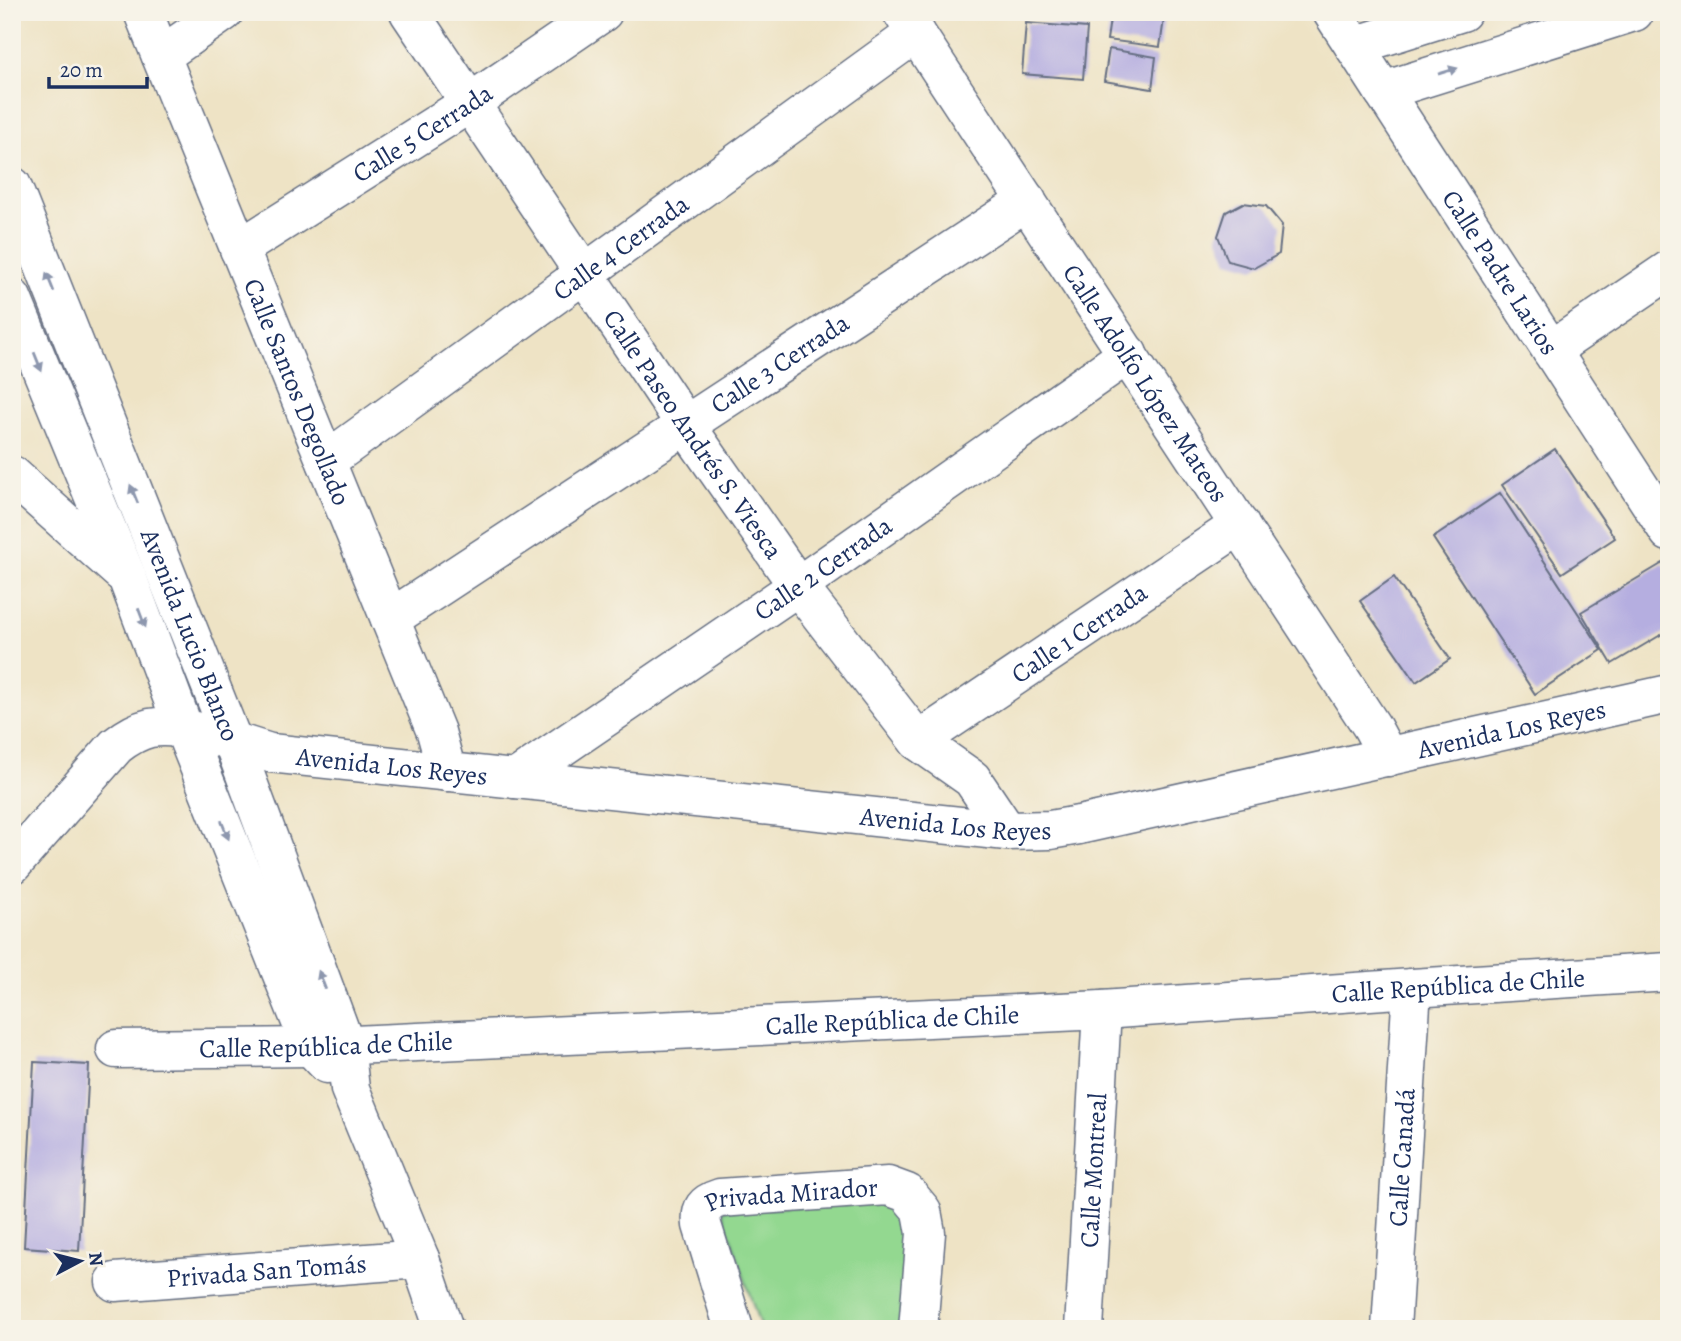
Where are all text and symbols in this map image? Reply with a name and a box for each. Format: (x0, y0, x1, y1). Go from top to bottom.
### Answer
scale bar (49, 46, 147, 90)
text: 20 m (60, 56, 103, 84)
one-way arrow (1438, 65, 1459, 75)
street label: Calle 5 Cerrada (346, 76, 500, 191)
street label: Calle Padre Larios (1434, 183, 1567, 362)
street label: Calle 4 Cerrada (546, 186, 696, 309)
street label: Calle Adolfo López Mateos (1054, 257, 1237, 509)
one-way arrow (45, 271, 56, 292)
street label: Calle Santos Degollado (235, 273, 359, 511)
street label: Calle Paseo Andrés S. Viesca (595, 302, 791, 566)
street label: Calle 3 Cerrada (704, 305, 856, 422)
one-way arrow (33, 351, 44, 372)
one-way arrow (129, 483, 140, 504)
street label: Calle 2 Cerrada (747, 508, 899, 629)
street label: Avenida Lucio Blanco (132, 523, 248, 747)
street label: Calle 1 Cerrada (1004, 575, 1154, 692)
one-way arrow (137, 607, 148, 628)
street label: Avenida Los Reyes (1413, 692, 1609, 768)
street label: Avenida Los Reyes (294, 739, 489, 794)
street label: Avenida Los Reyes (857, 798, 1052, 849)
one-way arrow (219, 819, 230, 840)
street label: Calle República de Chile (1330, 960, 1586, 1012)
one-way arrow (317, 969, 328, 990)
street label: Calle República de Chile (765, 997, 1020, 1044)
street label: Calle República de Chile (199, 1023, 454, 1066)
street label: Calle Canadá (1380, 1087, 1424, 1228)
street label: Calle Montreal (1072, 1092, 1115, 1249)
street label: Privada Mirador (698, 1170, 879, 1220)
north arrow (46, 1226, 116, 1296)
street label: Privada San Tomás (165, 1246, 368, 1296)
text: N (82, 1251, 110, 1268)

